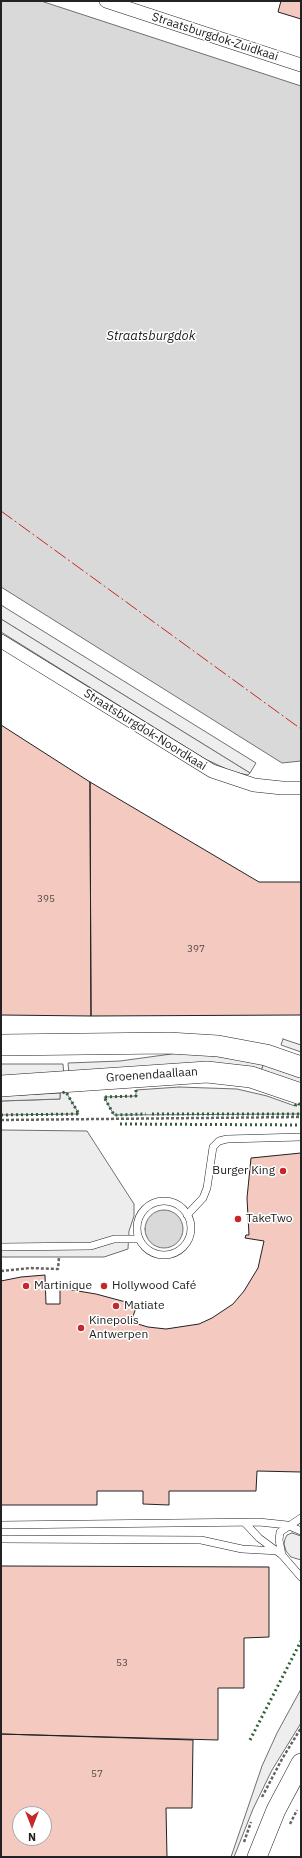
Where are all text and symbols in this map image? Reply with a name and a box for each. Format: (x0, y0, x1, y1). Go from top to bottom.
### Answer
street label: Straatsburgdok-Zuidkaai (150, 10, 280, 64)
water label: Straatsburgdok (107, 328, 195, 344)
street label: Straatsburgdok-Noordkaai (81, 686, 209, 774)
house number: 395 (37, 893, 55, 905)
house number: 397 (187, 943, 205, 955)
street label: Groenendaallaan (106, 1065, 198, 1085)
place label: Burger King (212, 1164, 275, 1178)
marker: Burger King (278, 1166, 288, 1176)
place label: TakeTwo (246, 1212, 293, 1226)
marker: TakeTwo (233, 1214, 243, 1224)
place label: Martinique (34, 1279, 92, 1293)
place label: Hollywood Café (112, 1279, 196, 1293)
marker: Martinique (21, 1281, 31, 1291)
marker: Hollywood Café (99, 1281, 109, 1291)
place label: Matiate (124, 1299, 165, 1313)
marker: Matiate (111, 1301, 121, 1311)
place label: Kinepolis Antwerpen (89, 1314, 148, 1342)
marker: Kinepolis Antwerpen (76, 1323, 86, 1333)
house number: 53 (116, 1657, 128, 1669)
house number: 57 (91, 1768, 103, 1780)
north arrow (12, 1806, 52, 1846)
text: N (28, 1830, 36, 1844)

